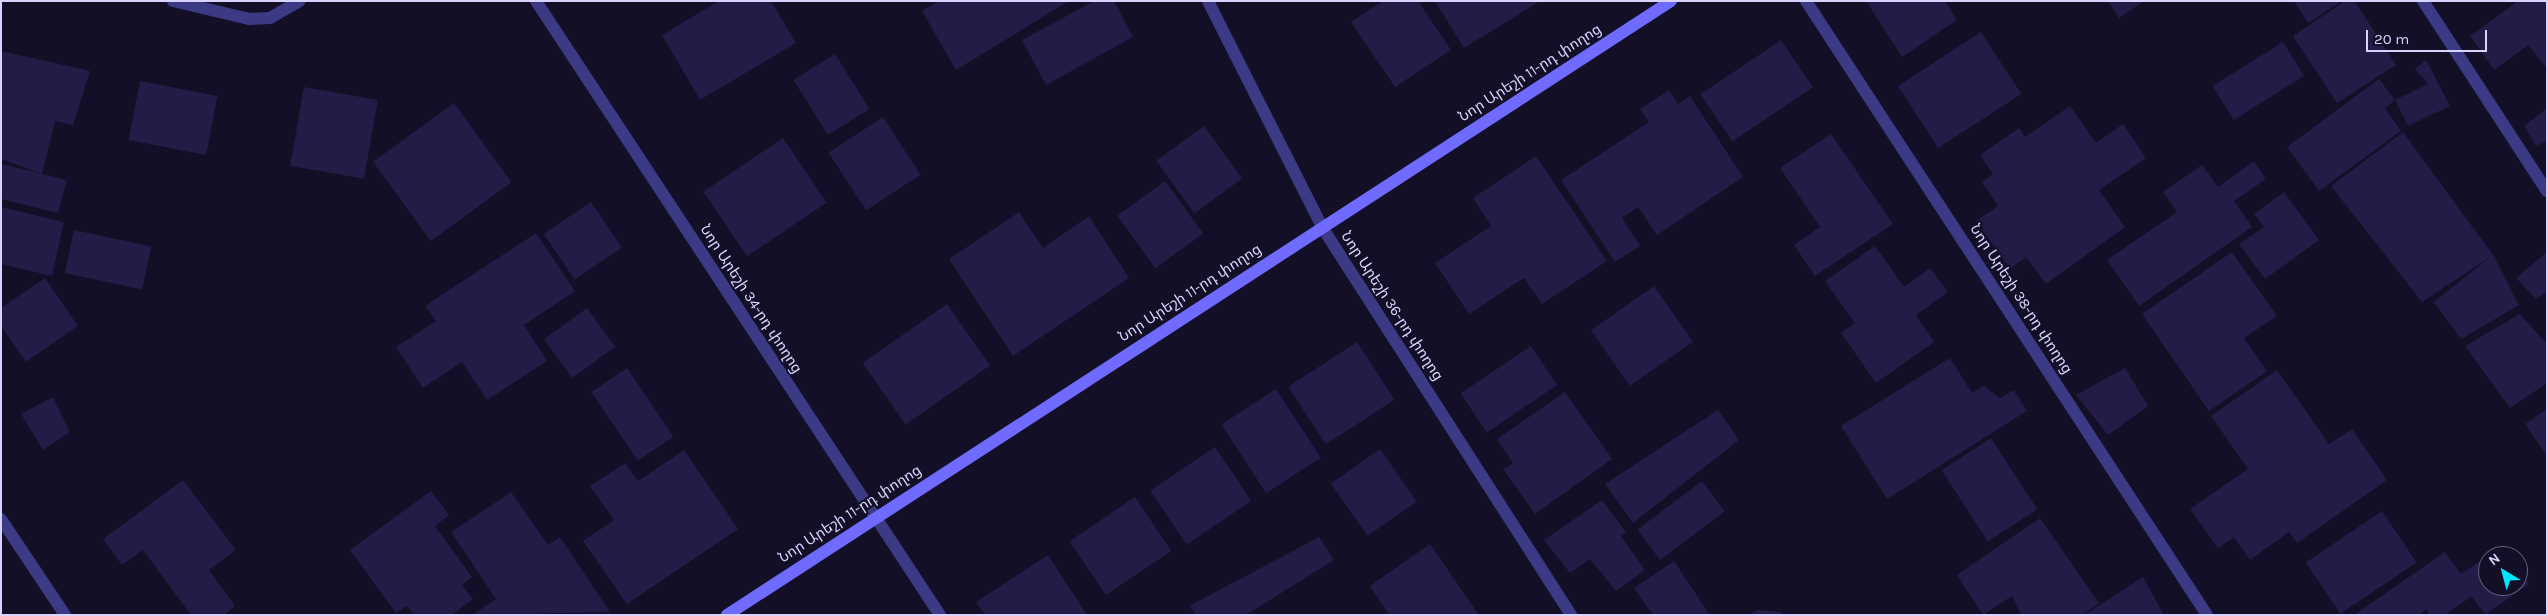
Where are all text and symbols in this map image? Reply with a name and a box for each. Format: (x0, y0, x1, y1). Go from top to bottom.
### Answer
street label: Նոր Արեշի 11-րդ փողոց (1455, 20, 1605, 126)
scale bar (2368, 20, 2489, 52)
text: 20 m (2374, 30, 2409, 48)
street label: Նոր Արեշի 34-րդ փողոց (696, 221, 806, 377)
street label: Նոր Արեշի 38-րդ փողոց (1966, 221, 2076, 377)
street label: Նոր Արեշի 36-րդ փողոց (1337, 228, 1447, 384)
street label: Նոր Արեշի 11-րդ փողոց (1115, 240, 1265, 346)
street label: Նոր Արեշի 11-րդ փողոց (775, 461, 925, 567)
north arrow (2478, 546, 2528, 596)
text: N (2485, 550, 2503, 569)

